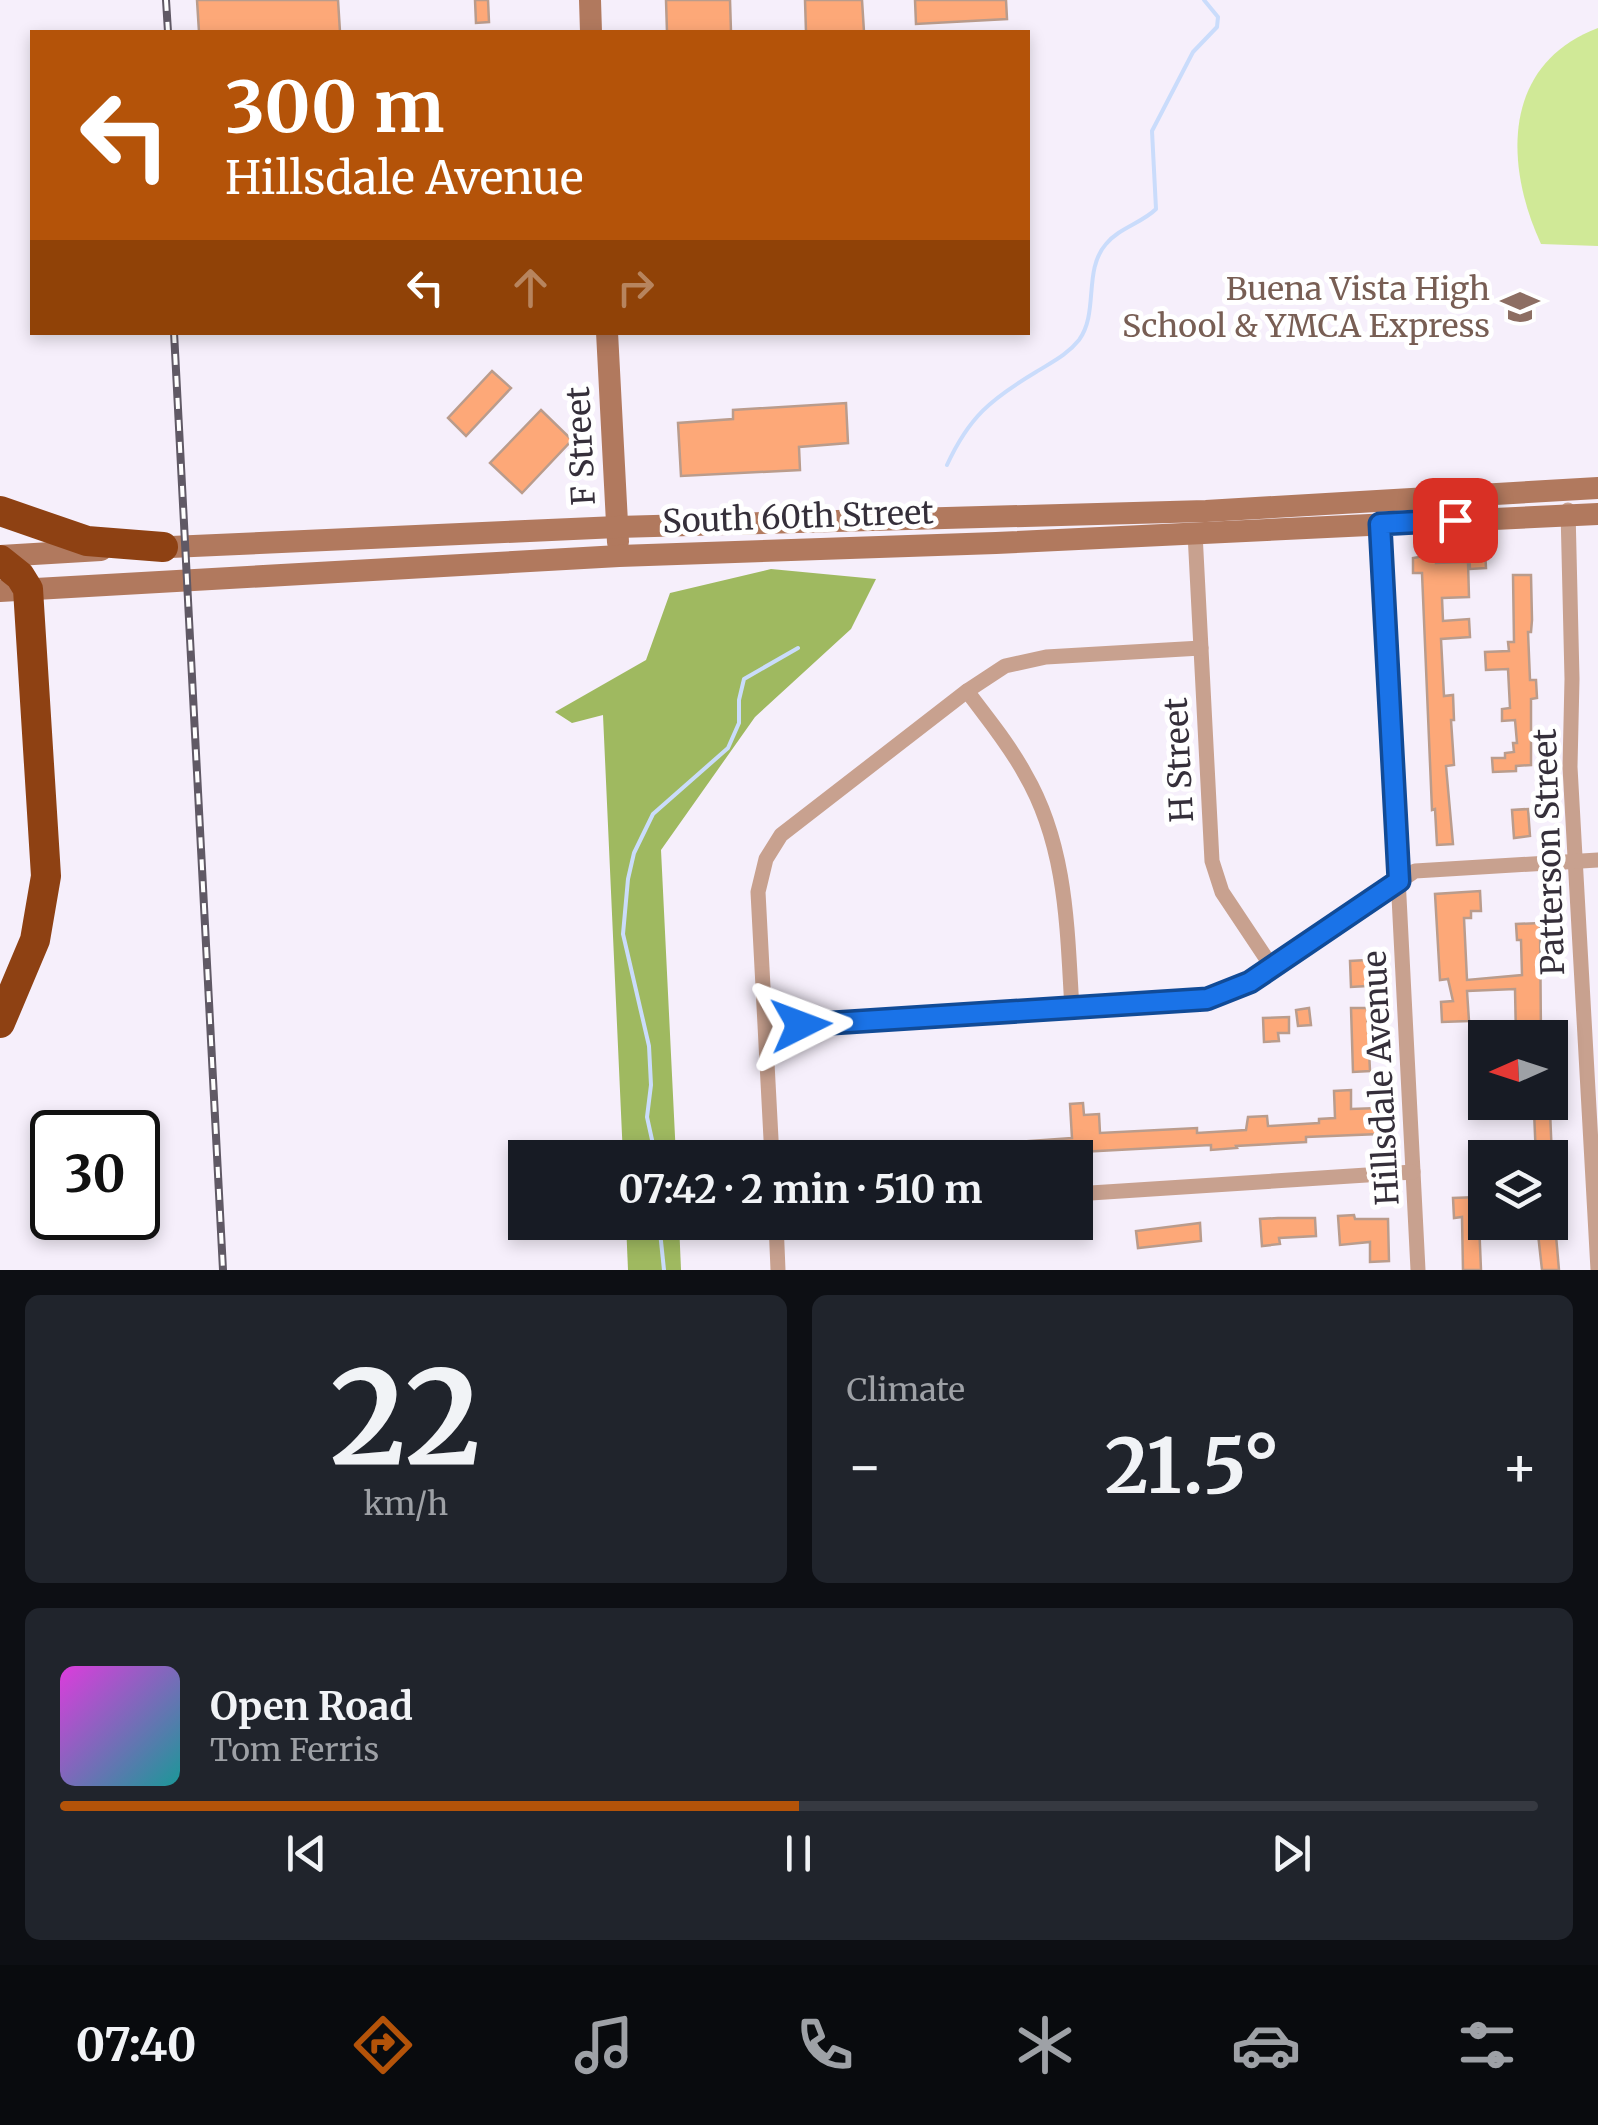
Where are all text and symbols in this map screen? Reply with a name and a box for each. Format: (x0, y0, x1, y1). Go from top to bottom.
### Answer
text: 300 m (225, 63, 444, 151)
icon: left (60, 70, 190, 200)
text: Hillsdale Avenue (225, 150, 583, 206)
icon: left (398, 260, 453, 315)
icon: ahead (503, 260, 558, 315)
icon: right (608, 260, 663, 315)
place label: Buena Vista High School & YMCA Express (1122, 269, 1490, 346)
school or university icon: Buena Vista High School & YMCA Express (1499, 286, 1541, 328)
street label: F Street (558, 385, 604, 506)
pin (1413, 478, 1498, 563)
street label: South 60th Street (662, 492, 935, 542)
icon: arrive (1428, 493, 1483, 548)
street label: H Street (1156, 696, 1202, 823)
street label: Patterson Street (1525, 727, 1573, 976)
street label: Hillsdale Avenue (1354, 950, 1408, 1206)
position arrow (749, 973, 853, 1077)
north arrow (1468, 1020, 1568, 1120)
map controls (1468, 1020, 1568, 1240)
speed limit sign: 30 (30, 1110, 160, 1240)
button: layers (1468, 1140, 1568, 1240)
text: 07:42 · 2 min · 510 m (618, 1166, 983, 1213)
text: 22 (330, 1337, 481, 1500)
text: Climate (847, 1370, 965, 1410)
text: 21.5° (1105, 1419, 1280, 1513)
text: − (847, 1432, 883, 1501)
text: + (1501, 1432, 1538, 1501)
text: km/h (363, 1484, 448, 1524)
text: Open Road (210, 1683, 413, 1730)
text: Tom Ferris (210, 1730, 379, 1770)
icon: previous (279, 1826, 334, 1881)
icon: pause (771, 1826, 826, 1881)
icon: next (1264, 1826, 1319, 1881)
icon: directions (348, 2010, 418, 2080)
icon: music (569, 2010, 639, 2080)
icon: phone (790, 2010, 860, 2080)
icon: climate (1010, 2010, 1080, 2080)
icon: car (1231, 2010, 1301, 2080)
icon: filters (1452, 2010, 1522, 2080)
text: 07:40 (75, 2017, 197, 2073)

